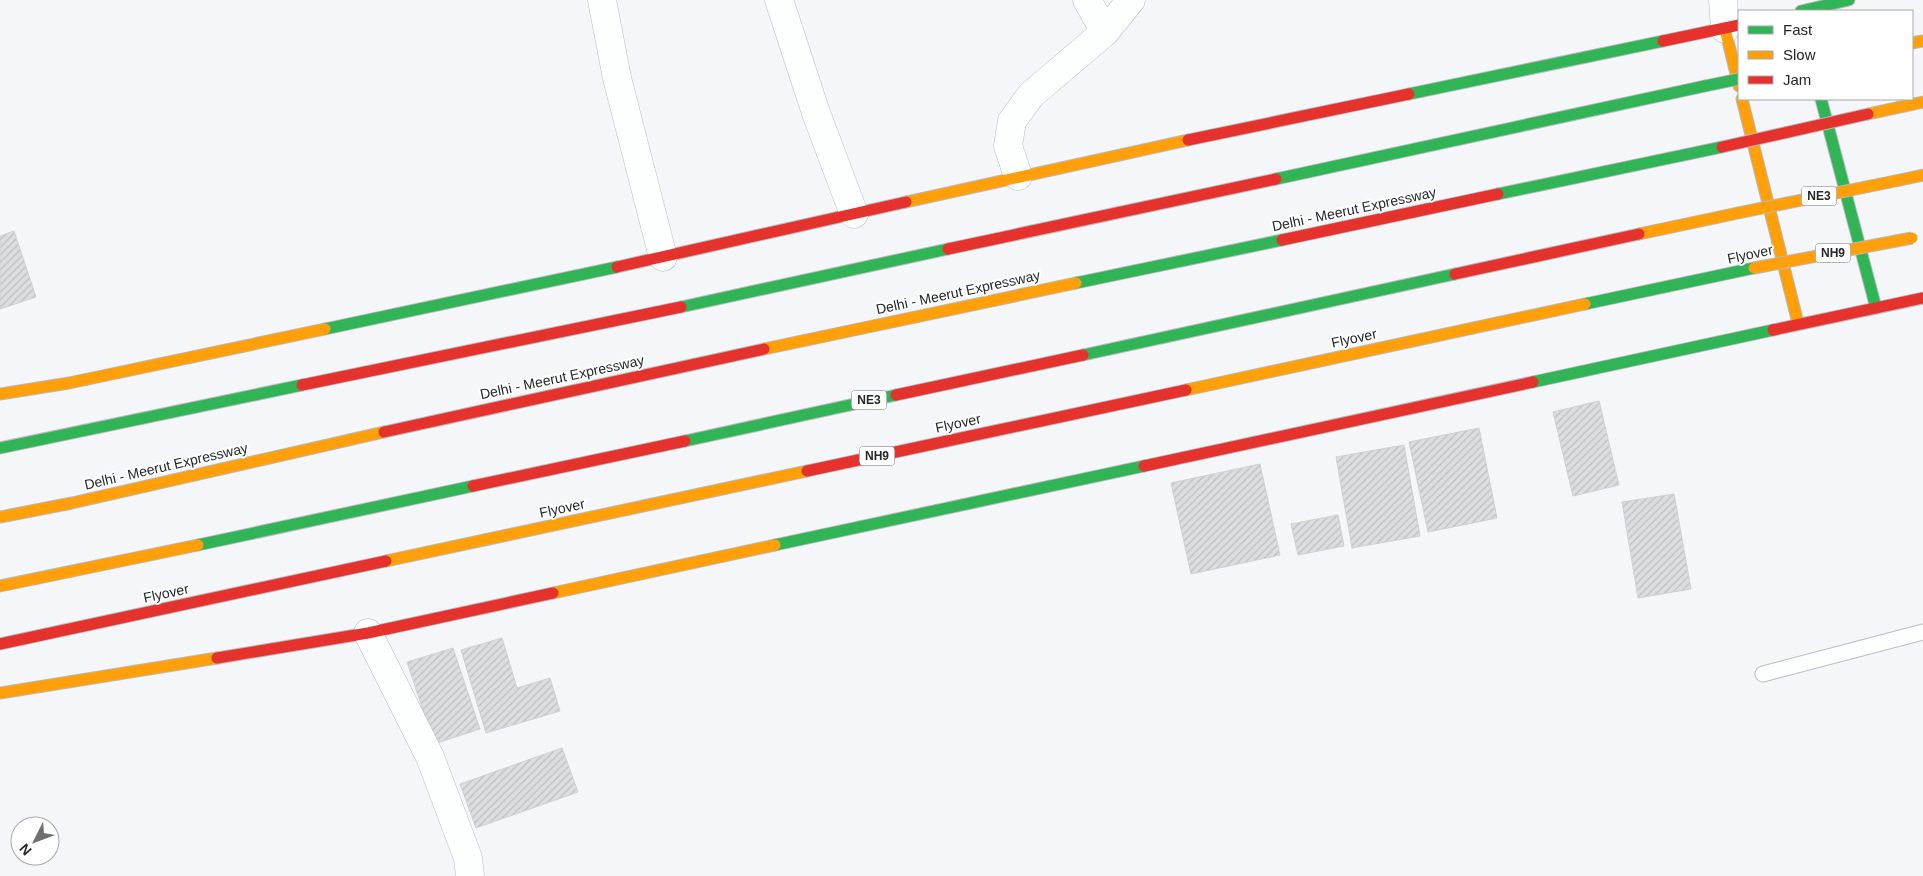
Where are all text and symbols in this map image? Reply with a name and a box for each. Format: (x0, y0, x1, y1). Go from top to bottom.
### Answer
legend (1738, 10, 1913, 100)
text: Fast (1783, 21, 1813, 38)
text: Slow (1783, 46, 1816, 63)
text: Jam (1783, 71, 1811, 88)
street label: Delhi - Meerut Expressway (1271, 184, 1437, 234)
road number: NE3 (1802, 187, 1836, 206)
street label: Flyover (1726, 241, 1774, 267)
road number: NH9 (1816, 244, 1850, 262)
street label: Delhi - Meerut Expressway (875, 267, 1041, 317)
street label: Flyover (1330, 325, 1378, 351)
street label: Delhi - Meerut Expressway (479, 352, 645, 402)
road number: NE3 (852, 390, 886, 410)
street label: Flyover (934, 410, 982, 436)
street label: Delhi - Meerut Expressway (83, 439, 249, 493)
road number: NH9 (860, 446, 894, 466)
street label: Flyover (538, 495, 586, 521)
street label: Flyover (142, 580, 190, 606)
north arrow (10, 816, 60, 866)
text: N (16, 841, 35, 859)

